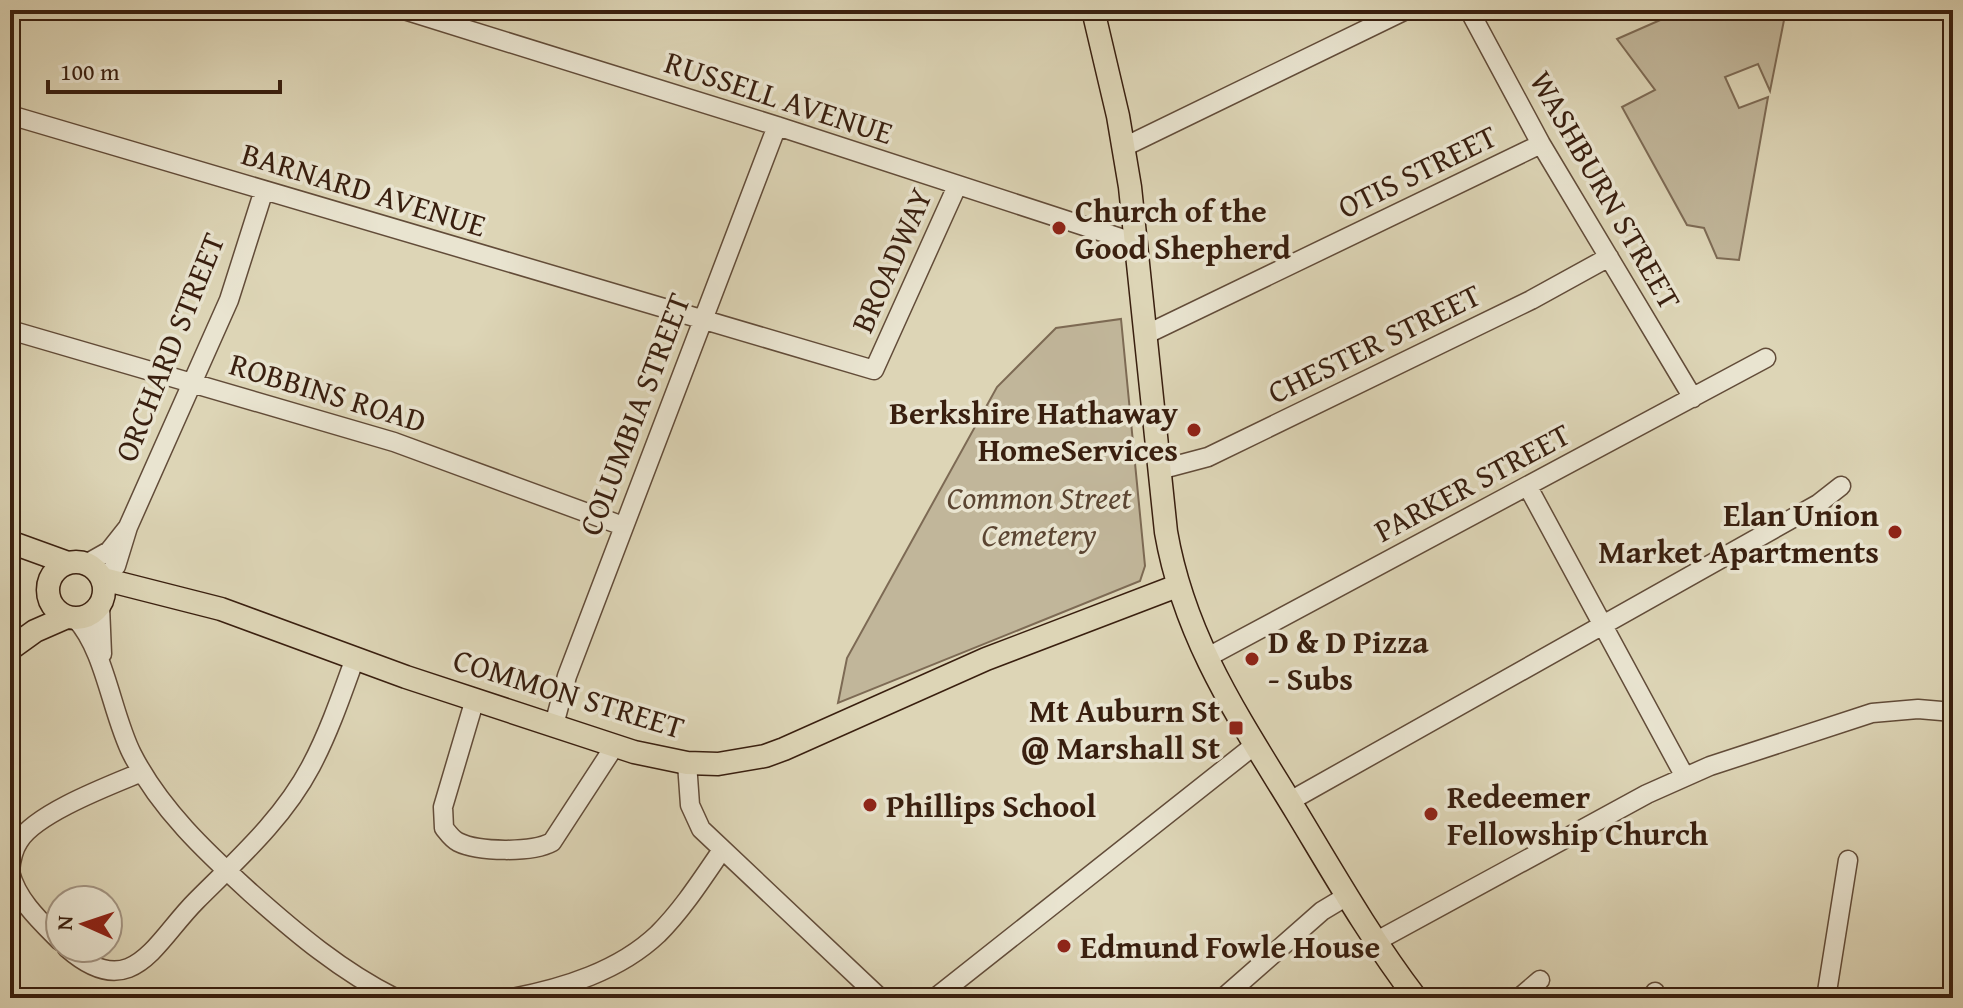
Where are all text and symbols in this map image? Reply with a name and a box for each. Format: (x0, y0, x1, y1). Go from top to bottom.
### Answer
street label: RUSSELL AVENUE (659, 38, 899, 156)
scale bar (48, 44, 280, 94)
text: 100 m (60, 54, 120, 89)
street label: WASHBURN STREET (1518, 62, 1694, 318)
street label: OTIS STREET (1329, 112, 1505, 230)
street label: BARNARD AVENUE (236, 129, 492, 249)
street label: BROADWAY (838, 180, 944, 340)
place label: Church of the Good Shepherd (1075, 187, 1292, 271)
marker: Church of the Good Shepherd (1050, 219, 1068, 237)
street label: ORCHARD STREET (102, 225, 236, 468)
street label: CHESTER STREET (1259, 271, 1489, 415)
street label: COLUMBIA STREET (566, 286, 702, 542)
street label: ROBBINS ROAD (224, 340, 432, 444)
place label: Berkshire Hathaway HomeServices (889, 389, 1179, 473)
street label: PARKER STREET (1366, 411, 1578, 553)
marker: Berkshire Hathaway HomeServices (1185, 421, 1203, 439)
park label: Common Street Cemetery (947, 474, 1132, 558)
place label: Elan Union Market Apartments (1598, 491, 1879, 575)
marker: Elan Union Market Apartments (1886, 523, 1904, 541)
place label: D & D Pizza - Subs (1268, 618, 1429, 702)
street label: COMMON STREET (448, 636, 690, 750)
marker: D & D Pizza - Subs (1243, 650, 1261, 668)
place label: Mt Auburn St @ Marshall St (1021, 687, 1220, 771)
marker: Mt Auburn St @ Marshall St (1227, 719, 1245, 737)
place label: Redeemer Fellowship Church (1447, 773, 1708, 857)
place label: Phillips School (886, 782, 1096, 829)
marker: Phillips School (861, 796, 879, 814)
marker: Redeemer Fellowship Church (1422, 805, 1440, 823)
north arrow (44, 884, 124, 964)
text: N (48, 914, 80, 931)
place label: Edmund Fowle House (1080, 923, 1380, 970)
marker: Edmund Fowle House (1055, 937, 1073, 955)

